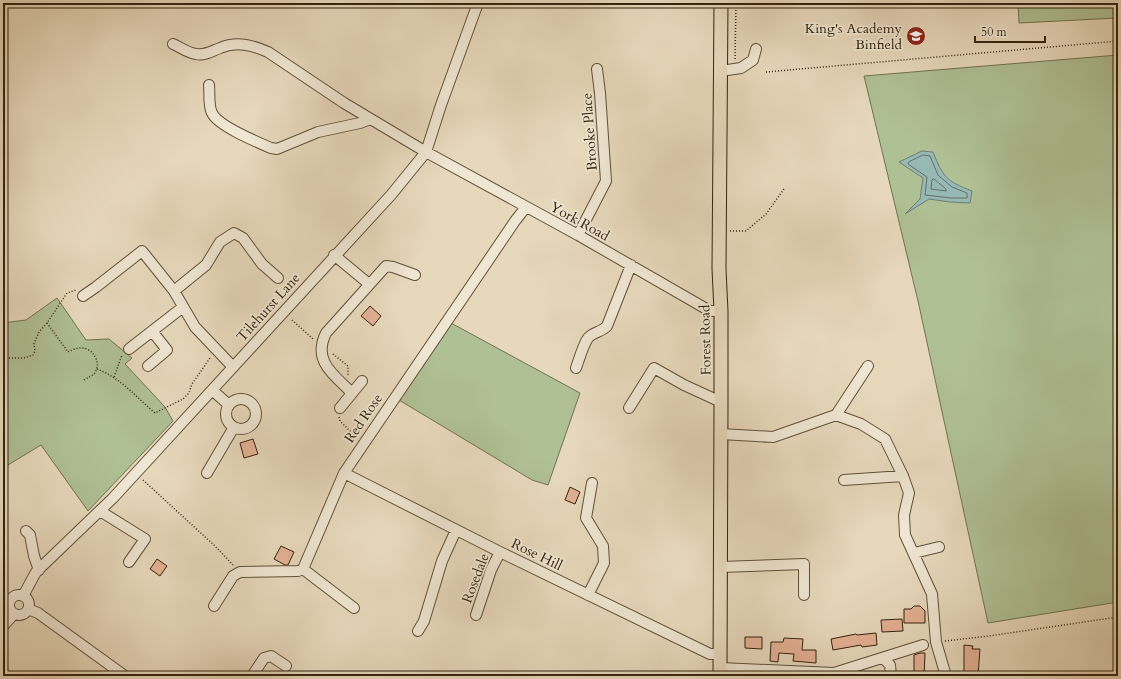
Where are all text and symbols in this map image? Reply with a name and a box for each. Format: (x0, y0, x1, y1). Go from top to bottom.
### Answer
scale bar (975, 18, 1045, 44)
place label: King's Academy Binfield (805, 19, 903, 54)
text: 50 m (981, 24, 1008, 40)
school or university icon: King's Academy Binfield (905, 25, 927, 47)
street label: Brooke Place (577, 92, 602, 172)
street label: York Road (547, 197, 613, 246)
street label: Tilehurst Lane (232, 269, 304, 346)
street label: Forest Road (695, 304, 716, 375)
street label: Red Rose (340, 390, 387, 447)
street label: Rose Hill (508, 534, 566, 575)
street label: Rosedale (457, 551, 494, 606)

